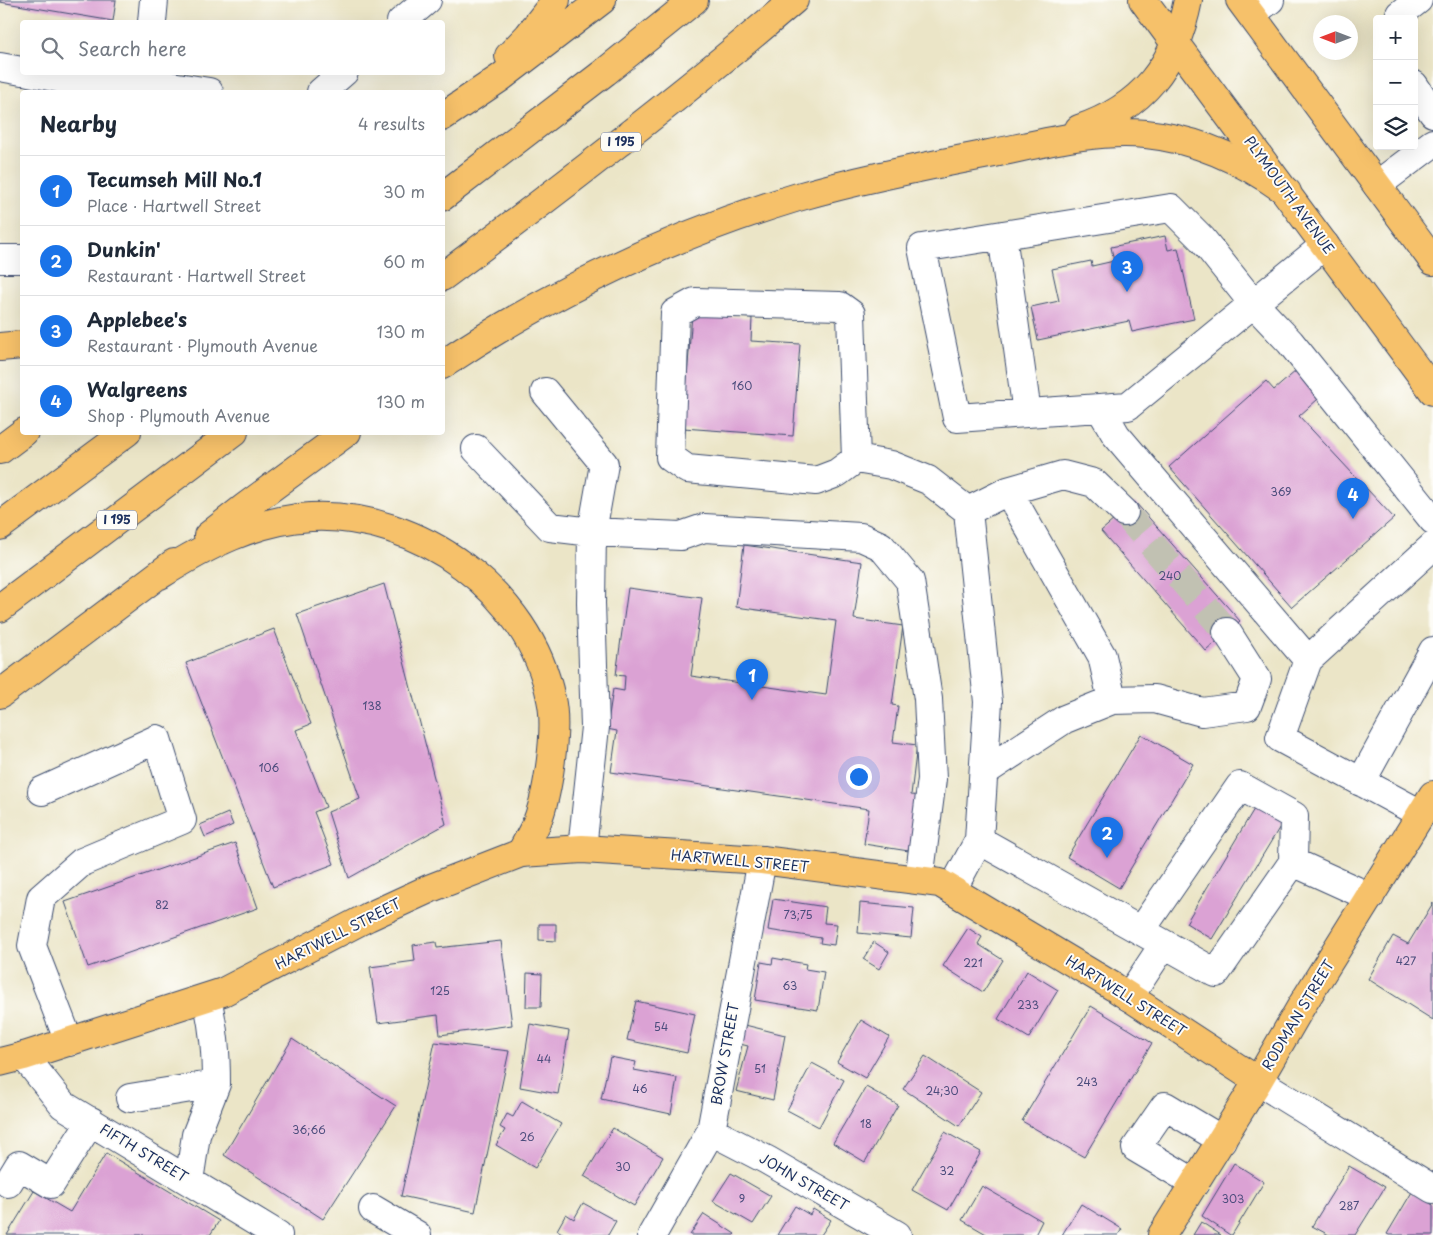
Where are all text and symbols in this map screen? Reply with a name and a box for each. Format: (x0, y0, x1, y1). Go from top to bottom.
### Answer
north arrow (1313, 15, 1358, 60)
map controls (1373, 15, 1418, 150)
button: + (1373, 15, 1418, 60)
search box (20, 20, 445, 75)
icon: search (38, 34, 66, 62)
text: Search here (78, 34, 187, 62)
button: − (1373, 60, 1418, 105)
button: layers (1373, 105, 1418, 150)
text: Nearby (40, 107, 117, 139)
text: 4 results (358, 111, 425, 135)
street label: PLYMOUTH AVENUE (1239, 131, 1340, 258)
road number: I 195 (601, 132, 641, 152)
text: Tecumseh Mill No.1 (87, 165, 262, 193)
text: 1 (52, 179, 60, 203)
text: 30 m (383, 179, 425, 203)
text: Place · Hartwell Street (87, 193, 261, 217)
text: Dunkin' (87, 235, 161, 263)
text: 2 (50, 249, 62, 273)
text: 60 m (383, 249, 425, 273)
pin: 3 (1111, 251, 1143, 292)
text: Restaurant · Hartwell Street (87, 263, 306, 287)
text: Applebee's (87, 305, 187, 333)
text: 3 (51, 319, 61, 343)
text: 130 m (377, 319, 425, 343)
text: Restaurant · Plymouth Avenue (87, 333, 318, 357)
text: Walgreens (87, 375, 187, 403)
house number: 160 (732, 377, 752, 394)
text: 4 (51, 389, 61, 413)
text: 130 m (377, 389, 425, 413)
text: Shop · Plymouth Avenue (87, 403, 270, 427)
pin: 4 (1337, 478, 1369, 519)
house number: 369 (1270, 483, 1292, 500)
road number: I 195 (97, 510, 137, 530)
house number: 240 (1159, 567, 1181, 584)
pin: 1 (736, 659, 768, 700)
house number: 138 (362, 697, 382, 714)
house number: 106 (259, 759, 280, 776)
your location (846, 764, 872, 790)
pin: 2 (1091, 817, 1123, 858)
street label: HARTWELL STREET (670, 844, 810, 877)
street label: HARTWELL STREET (271, 893, 405, 974)
house number: 82 (155, 896, 169, 913)
house number: 73;75 (783, 906, 813, 923)
street label: HARTWELL STREET (1062, 950, 1191, 1041)
house number: 427 (1396, 952, 1416, 969)
house number: 221 (963, 954, 983, 971)
street label: RODMAN STREET (1256, 955, 1339, 1074)
house number: 63 (783, 977, 797, 994)
house number: 125 (430, 982, 450, 999)
house number: 233 (1017, 996, 1039, 1013)
street label: BROW STREET (705, 1001, 744, 1107)
house number: 54 (654, 1018, 668, 1035)
house number: 44 (537, 1050, 551, 1067)
house number: 51 (754, 1060, 766, 1077)
house number: 243 (1076, 1073, 1098, 1090)
house number: 46 (633, 1080, 648, 1097)
house number: 24;30 (925, 1082, 959, 1099)
house number: 18 (860, 1115, 872, 1132)
street label: FIFTH STREET (96, 1118, 193, 1187)
house number: 36;66 (292, 1121, 326, 1138)
house number: 26 (519, 1128, 535, 1145)
street label: JOHN STREET (756, 1147, 853, 1216)
house number: 30 (615, 1158, 631, 1175)
house number: 32 (940, 1162, 955, 1179)
house number: 9 (739, 1190, 745, 1207)
house number: 303 (1222, 1190, 1244, 1207)
house number: 287 (1339, 1197, 1359, 1214)

